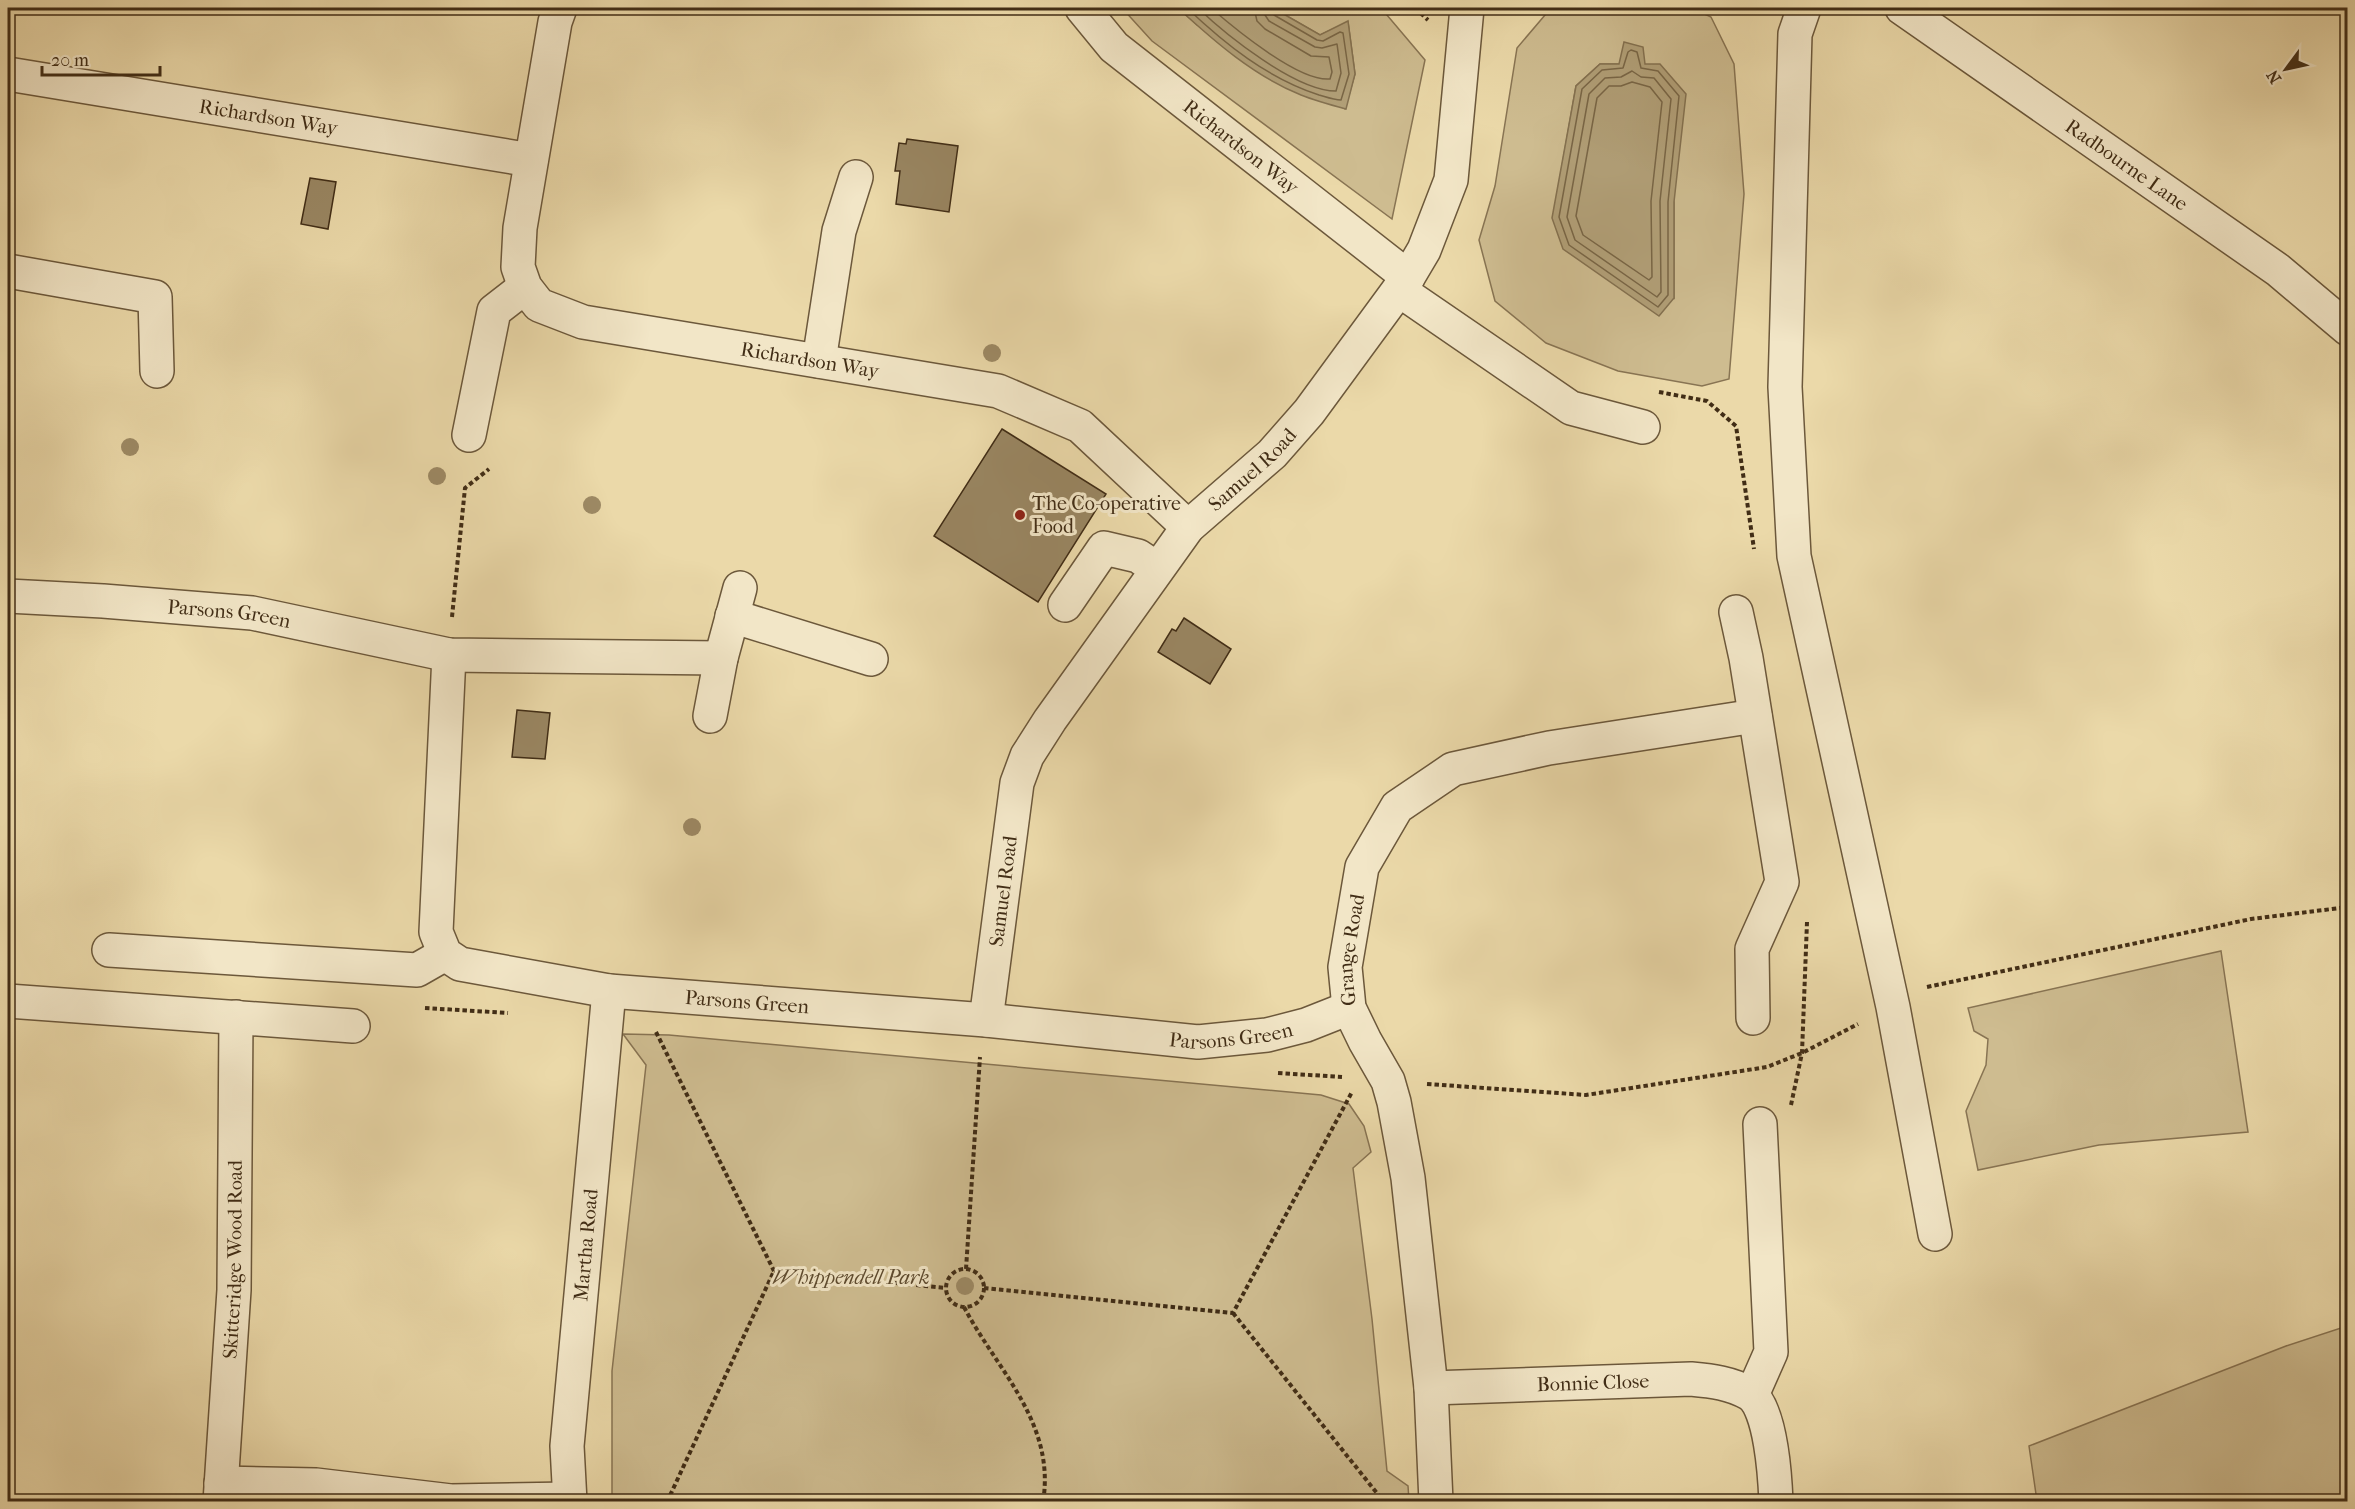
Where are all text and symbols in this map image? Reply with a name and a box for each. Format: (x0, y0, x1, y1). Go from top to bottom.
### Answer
scale bar (42, 39, 160, 77)
north arrow (2256, 39, 2316, 99)
text: 20 m (51, 50, 89, 71)
text: N (2262, 66, 2285, 87)
street label: Richardson Way (198, 95, 341, 140)
street label: Richardson Way (1179, 95, 1304, 200)
street label: Radbourne Lane (2061, 115, 2192, 216)
street label: Richardson Way (739, 337, 882, 383)
street label: Samuel Road (1204, 423, 1302, 516)
place label: The Co-operative Food (1032, 492, 1181, 538)
marker: The Co-operative Food (1013, 508, 1027, 522)
street label: Parsons Green (167, 595, 293, 633)
street label: Samuel Road (985, 833, 1022, 948)
street label: Grange Road (1334, 891, 1369, 1007)
street label: Parsons Green (684, 986, 810, 1018)
street label: Parsons Green (1168, 1018, 1296, 1054)
street label: Skitteridge Wood Road (218, 1159, 247, 1360)
street label: Martha Road (569, 1187, 603, 1302)
park label: Whippendell Park (773, 1266, 929, 1289)
street label: Bonnie Close (1536, 1369, 1650, 1396)

